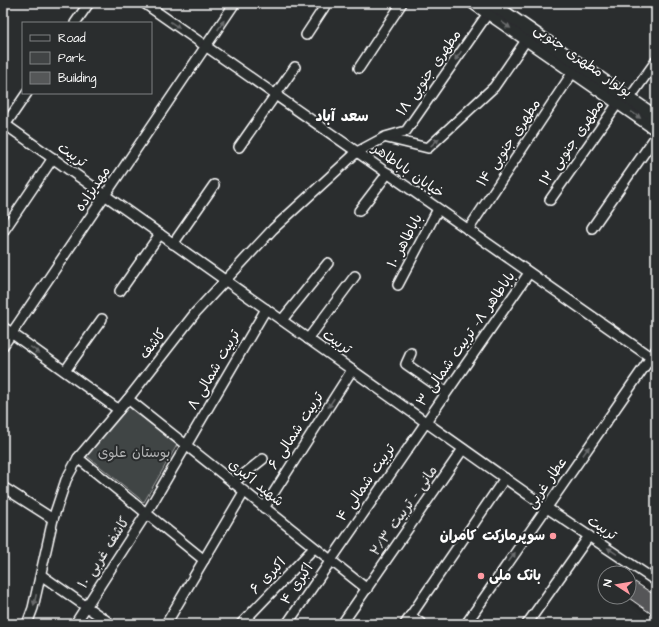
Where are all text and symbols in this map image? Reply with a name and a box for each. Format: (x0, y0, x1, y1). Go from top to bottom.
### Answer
one-way arrow (217, 19, 224, 31)
street label: بولوار مطهری جنوبی (530, 20, 636, 102)
one-way arrow (170, 21, 180, 29)
one-way arrow (501, 21, 511, 29)
legend (22, 22, 152, 94)
street label: مطهری جنوبی ۱۸ (392, 26, 466, 120)
text: Road (58, 30, 86, 47)
text: Park (58, 50, 86, 67)
one-way arrow (454, 51, 462, 62)
text: Building (58, 70, 96, 88)
street label: مطهری جنوبی ۱۴ (472, 95, 546, 191)
street label: مطهری جنوبی ۱۲ (535, 96, 609, 190)
district label: سعد آباد (316, 106, 369, 127)
one-way arrow (631, 111, 641, 119)
street label: تربیت (53, 138, 91, 173)
street label: خیابان باباطاهر (367, 138, 448, 203)
one-way arrow (430, 138, 439, 147)
street label: مهدیزاده (70, 162, 116, 216)
street label: باباطاهر ۱۰ (382, 210, 428, 272)
street label: باباطاهر ۸- تربیت شمالی ۳ (412, 268, 520, 410)
street label: کاشف (135, 325, 171, 363)
street label: تربیت شمالی ۸ (183, 325, 246, 414)
street label: تربیت (318, 325, 356, 360)
one-way arrow (30, 346, 40, 354)
street label: تربیت شمالی ۶ (264, 388, 329, 474)
one-way arrow (328, 397, 335, 409)
street label: تربیت شمالی ۴ (332, 439, 401, 526)
park label: بوستان علوی (98, 443, 170, 463)
one-way arrow (582, 445, 590, 456)
street label: عطار غربی (522, 453, 572, 513)
street label: شهید اکبری (224, 454, 288, 512)
street label: مانی - تربیت ۲/۳ (365, 462, 443, 560)
street label: تربیت (583, 511, 622, 546)
street label: کاشف غربی ۱۰ (73, 513, 135, 593)
place label: سوپرمارکت کامران (440, 526, 545, 546)
marker: سوپرمارکت کامران (548, 531, 558, 541)
one-way arrow (606, 548, 618, 555)
one-way arrow (508, 552, 516, 563)
street label: اکبری ۶ (245, 553, 291, 599)
street label: اکبری ۴ (276, 559, 318, 609)
north arrow (597, 565, 637, 605)
place label: بانک ملی (489, 566, 541, 586)
marker: بانک ملی (476, 571, 486, 581)
text: N (600, 578, 616, 588)
one-way arrow (32, 594, 38, 606)

